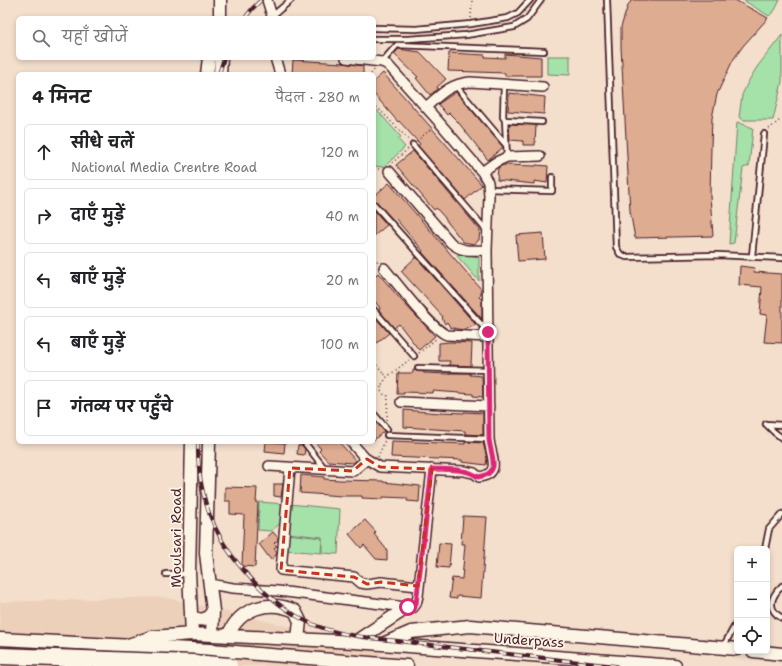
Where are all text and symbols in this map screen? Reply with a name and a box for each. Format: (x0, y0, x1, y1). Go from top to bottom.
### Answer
search box (16, 16, 376, 60)
icon: search (30, 27, 52, 49)
text: यहाँ खोजें (62, 27, 128, 47)
text: 4 मिनट (32, 86, 91, 108)
text: पैदल · 280 m (275, 89, 360, 106)
text: सीधे चलें (71, 133, 134, 153)
icon: ahead (33, 141, 55, 163)
text: 120 m (321, 144, 359, 161)
text: National Media Crentre Road (71, 159, 257, 176)
icon: right (33, 205, 55, 227)
text: दाएँ मुड़ें (71, 205, 125, 225)
text: 40 m (325, 208, 359, 225)
icon: left (33, 269, 55, 291)
text: बाएँ मुड़ें (71, 269, 125, 289)
text: 20 m (326, 272, 359, 289)
route end (479, 323, 497, 341)
icon: left (33, 333, 55, 355)
text: बाएँ मुड़ें (71, 333, 125, 353)
text: 100 m (320, 336, 359, 353)
icon: arrive (33, 397, 55, 419)
text: गंतव्य पर पहुँचे (71, 397, 173, 417)
street label: Moulsari Road (167, 488, 185, 588)
map controls (734, 546, 770, 654)
button: + (734, 546, 770, 582)
button: − (734, 582, 770, 618)
route start (399, 598, 417, 616)
button: locate (734, 618, 770, 654)
street label: Underpass (493, 629, 565, 651)

